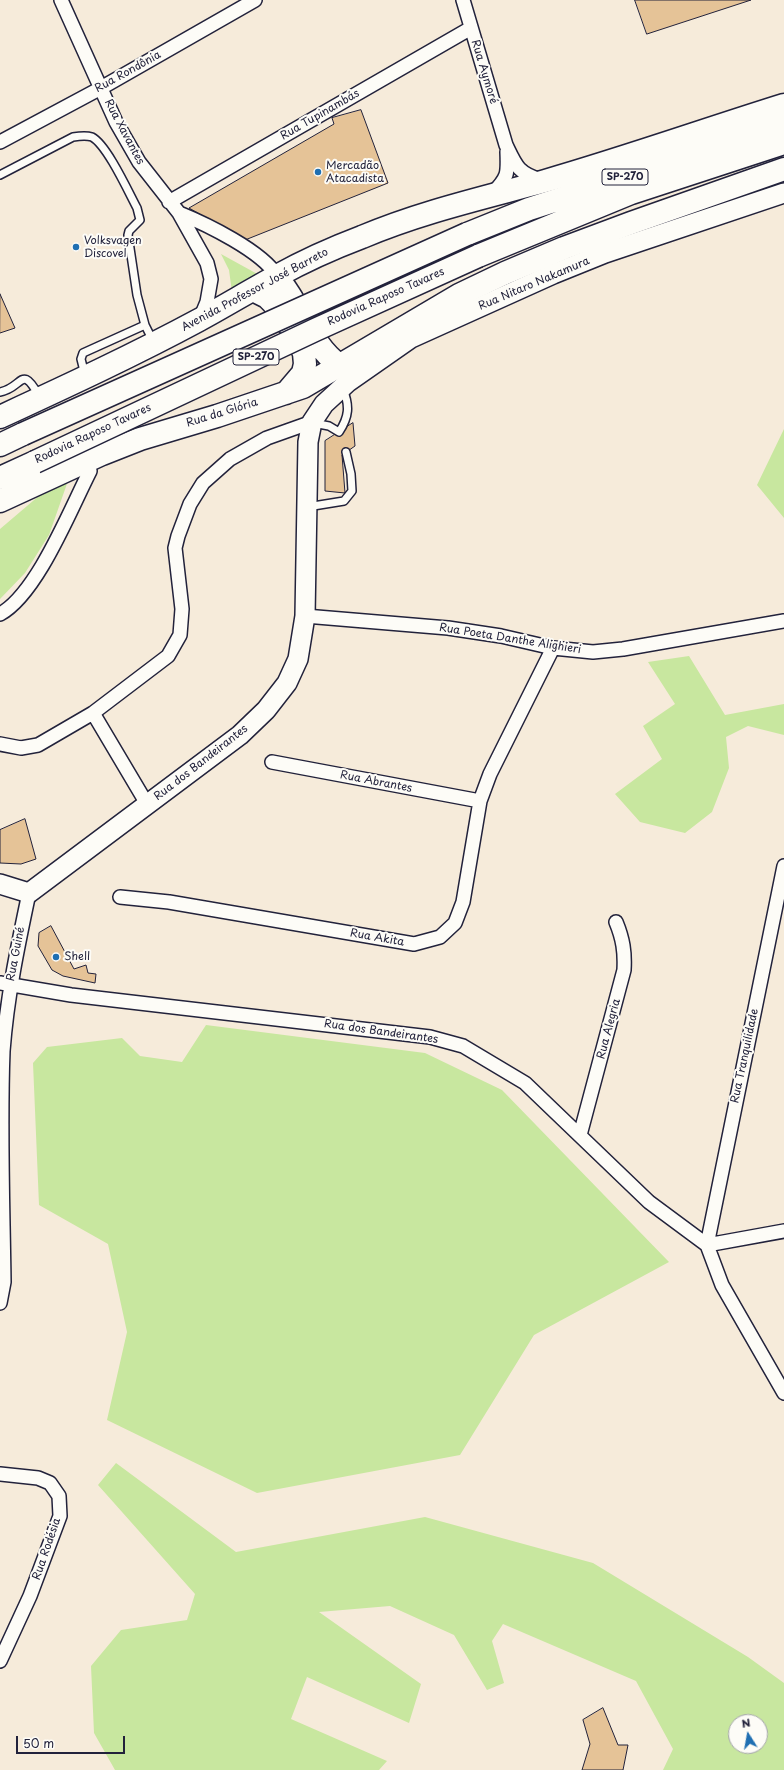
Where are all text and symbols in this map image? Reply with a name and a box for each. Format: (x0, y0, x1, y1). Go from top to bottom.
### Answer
street label: Rua Aymoré (468, 38, 500, 106)
street label: Rua Rondônia (93, 48, 163, 96)
street label: Rua Tupinambás (278, 87, 362, 143)
street label: Rua Xavantes (101, 97, 147, 167)
place label: Mercadão Atacadista (326, 159, 384, 185)
marker: Mercadão Atacadista (313, 167, 323, 177)
road number: SP-270 (602, 169, 648, 185)
place label: Volksvagen Discovel (84, 234, 142, 260)
marker: Volksvagen Discovel (71, 242, 81, 252)
street label: Avenida Professor José Barreto (179, 246, 331, 334)
street label: Rua Nitaro Nakamura (476, 255, 592, 313)
street label: Rodovia Raposo Tavares (325, 265, 447, 329)
road number: SP-270 (233, 349, 279, 365)
street label: Rua da Glória (185, 396, 259, 430)
street label: Rodovia Raposo Tavares (33, 401, 153, 467)
street label: Rua Poeta Danthe Alighieri (438, 621, 582, 657)
street label: Rua dos Bandeirantes (152, 722, 250, 804)
street label: Rua Abrantes (339, 769, 413, 795)
street label: Rua Guiné (4, 926, 28, 982)
street label: Rua Akita (349, 927, 405, 949)
place label: Shell (64, 950, 90, 964)
marker: Shell (51, 952, 61, 962)
street label: Rua Alegria (595, 997, 623, 1061)
street label: Rua Tranquilidade (729, 1007, 761, 1105)
street label: Rua dos Bandeirantes (323, 1017, 439, 1047)
street label: Rua Rodésia (30, 1516, 64, 1582)
north arrow (728, 1714, 768, 1754)
text: N (740, 1714, 752, 1732)
scale bar (18, 1728, 127, 1754)
text: 50 m (23, 1734, 54, 1752)

